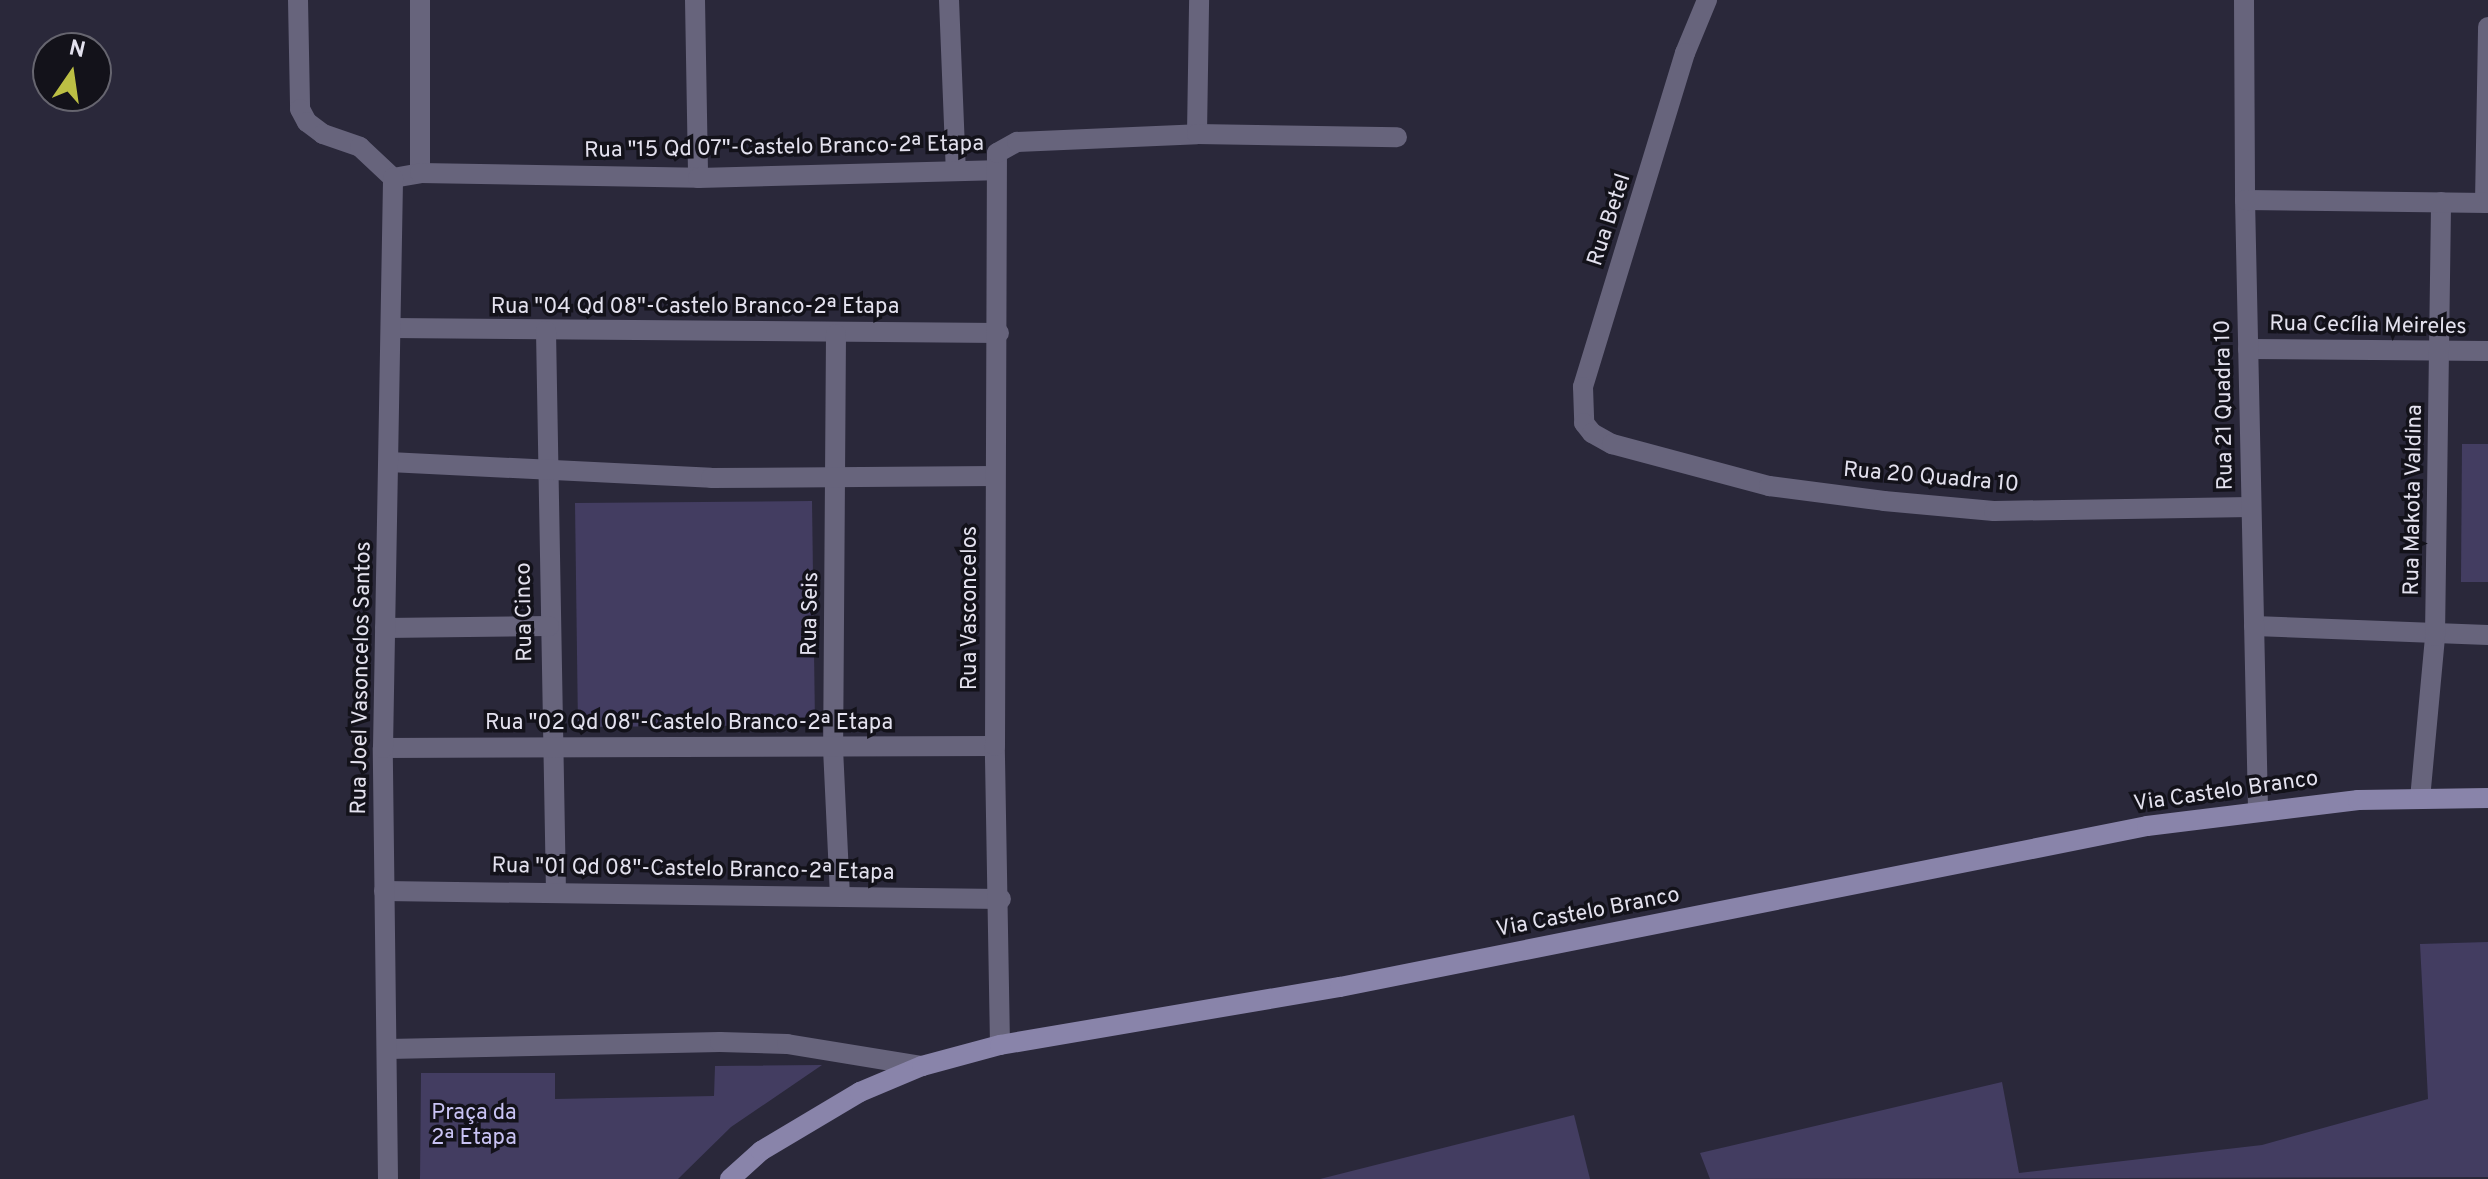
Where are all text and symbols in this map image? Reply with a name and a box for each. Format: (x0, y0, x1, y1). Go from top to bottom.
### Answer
north arrow (32, 32, 112, 112)
text: N (66, 35, 88, 65)
street label: Rua "15 Qd 07"-Castelo Branco-2ª Etapa (584, 131, 984, 165)
street label: Rua Betel (1583, 170, 1637, 270)
street label: Rua "04 Qd 08"-Castelo Branco-2ª Etapa (491, 295, 899, 321)
street label: Rua Cecília Meireles (2269, 311, 2467, 341)
street label: Rua 21 Quadra 10 (2210, 320, 2240, 490)
street label: Rua Makota Valdina (2399, 404, 2429, 596)
street label: Rua 20 Quadra 10 (1842, 457, 2020, 499)
street label: Rua Vasconcelos (958, 525, 984, 691)
street label: Rua Joel Vasoncelos Santos (346, 541, 378, 815)
street label: Rua Cinco (511, 562, 539, 662)
street label: Rua Seis (797, 572, 825, 656)
street label: Rua "02 Qd 08"-Castelo Branco-2ª Etapa (485, 711, 893, 737)
street label: Via Castelo Branco (2132, 766, 2320, 818)
street label: Rua "01 Qd 08"-Castelo Branco-2ª Etapa (491, 853, 895, 887)
street label: Via Castelo Branco (1494, 882, 1682, 944)
park label: Praça da 2ª Etapa (431, 1100, 517, 1152)

